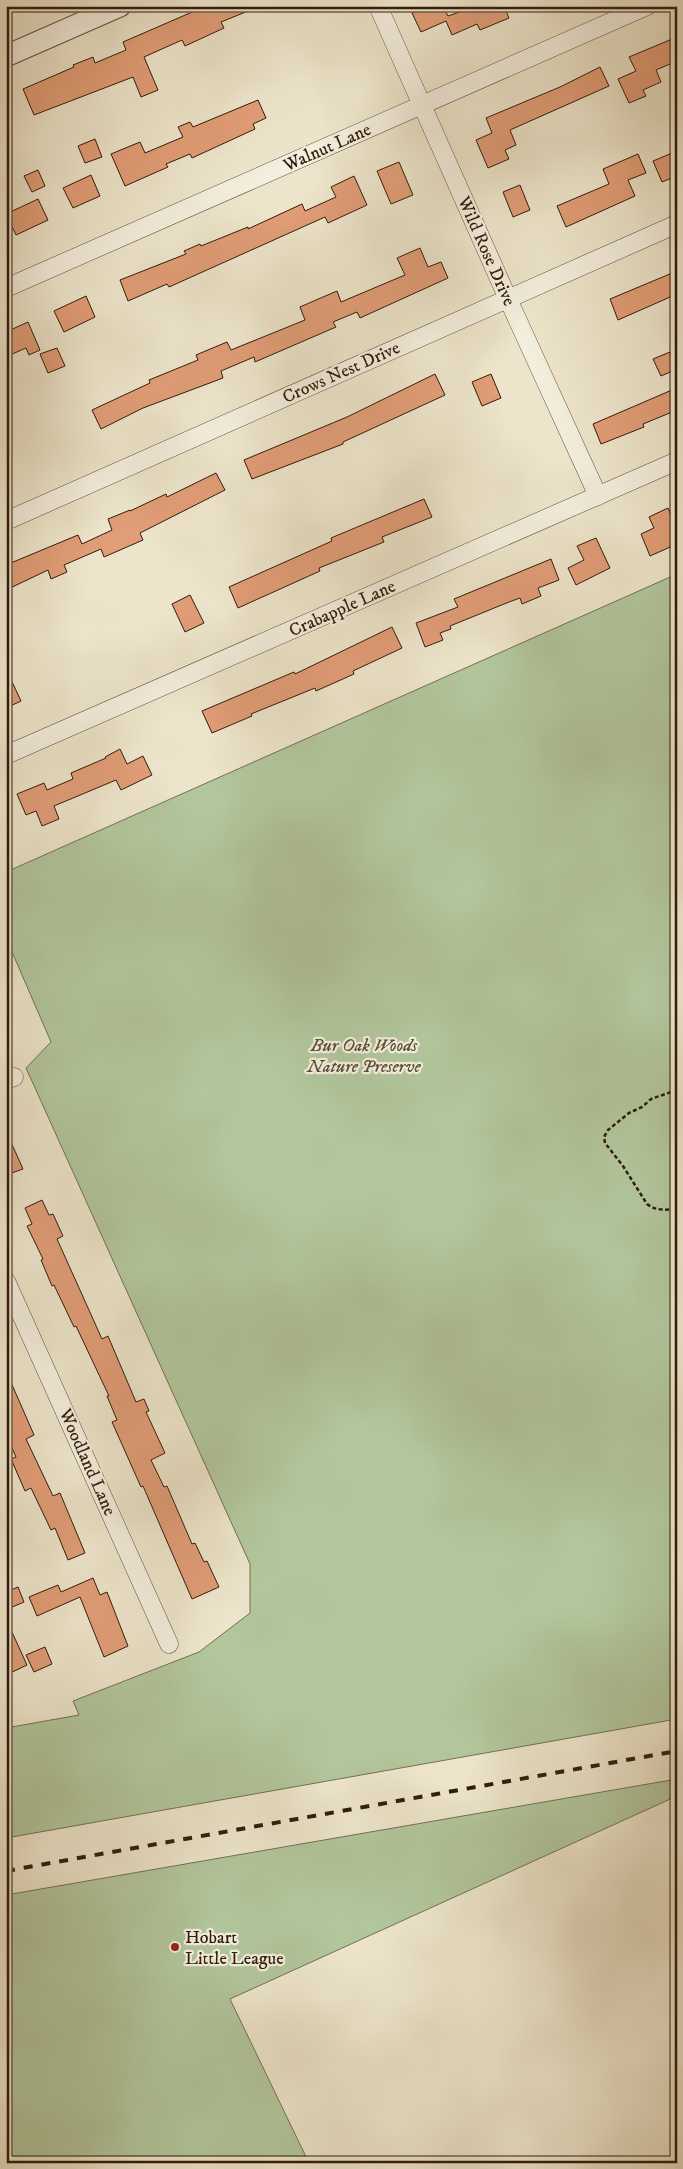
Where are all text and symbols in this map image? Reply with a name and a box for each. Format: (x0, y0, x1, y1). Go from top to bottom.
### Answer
street label: Walnut Lane (279, 119, 375, 177)
street label: Wild Rose Drive (452, 192, 520, 310)
street label: Crows Nest Drive (279, 337, 404, 409)
street label: Crabapple Lane (286, 576, 399, 642)
park label: Bur Oak Woods Nature Preserve (306, 1035, 422, 1078)
street label: Woodland Lane (53, 1405, 120, 1519)
place label: Hobart Little League (185, 1927, 284, 1970)
marker: Hobart Little League (169, 1941, 181, 1953)

